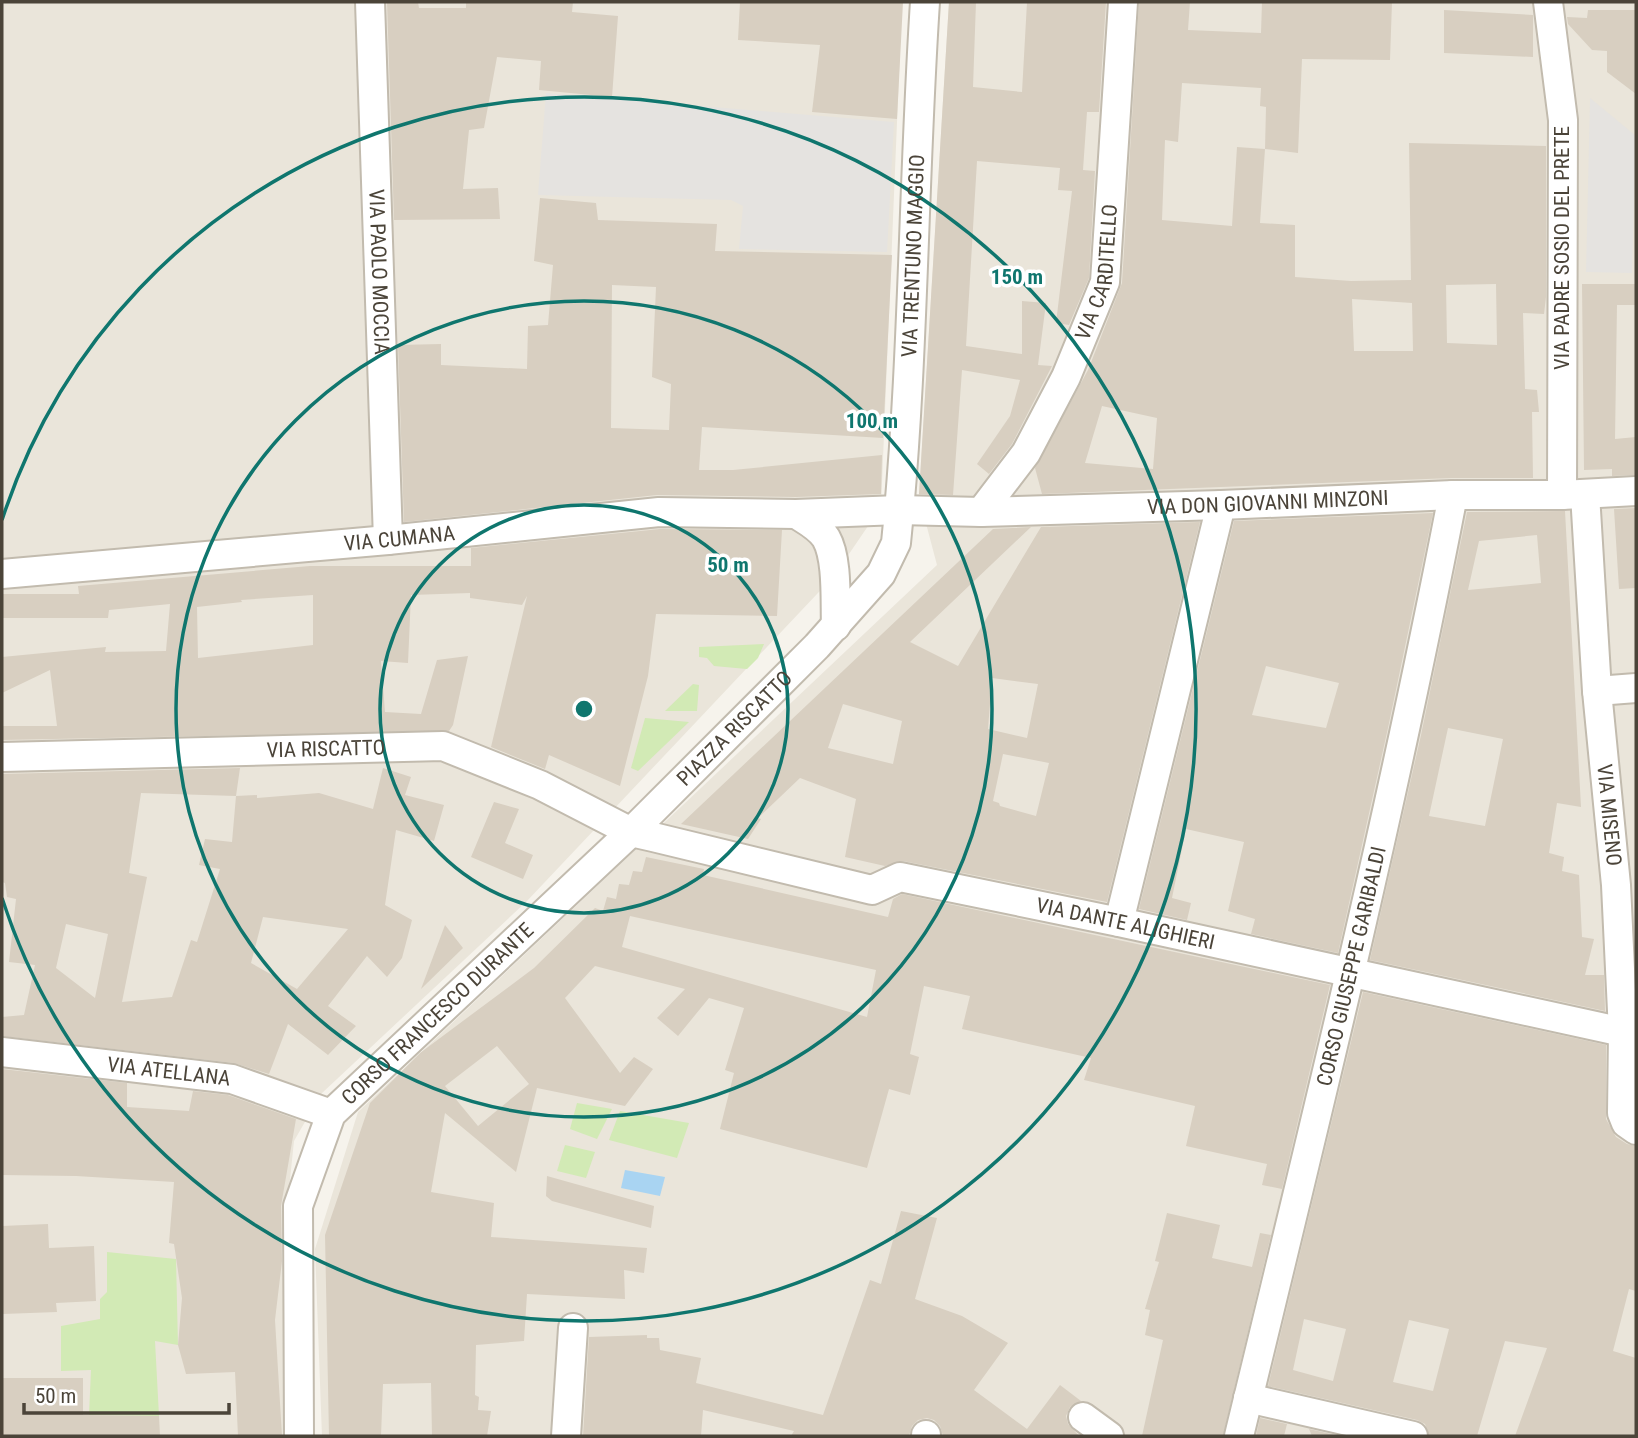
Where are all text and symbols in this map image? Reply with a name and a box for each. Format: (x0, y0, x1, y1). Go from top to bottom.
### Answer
street label: VIA PADRE SOSIO DEL PRETE (1550, 126, 1574, 370)
street label: VIA TRENTUNO MAGGIO (897, 154, 929, 358)
street label: VIA PAOLO MOCCIA (364, 189, 394, 355)
street label: VIA CARDITELLO (1071, 203, 1122, 344)
text: 150 m (991, 265, 1043, 289)
text: 100 m (846, 409, 898, 433)
street label: VIA DON GIOVANNI MINZONI (1147, 486, 1389, 519)
street label: VIA CUMANA (343, 521, 456, 556)
text: 50 m (707, 553, 749, 577)
street label: PIAZZA RISCATTO (672, 666, 797, 791)
centre of rings (572, 697, 596, 721)
street label: VIA RISCATTO (266, 735, 385, 762)
street label: VIA MISENO (1592, 763, 1626, 867)
street label: CORSO GIUSEPPE GARIBALDI (1312, 844, 1391, 1088)
street label: VIA DANTE ALIGHIERI (1034, 893, 1217, 955)
street label: CORSO FRANCESCO DURANTE (337, 918, 538, 1110)
street label: VIA ATELLANA (106, 1052, 232, 1091)
scale bar (24, 1372, 229, 1416)
text: 50 m (35, 1384, 76, 1408)

